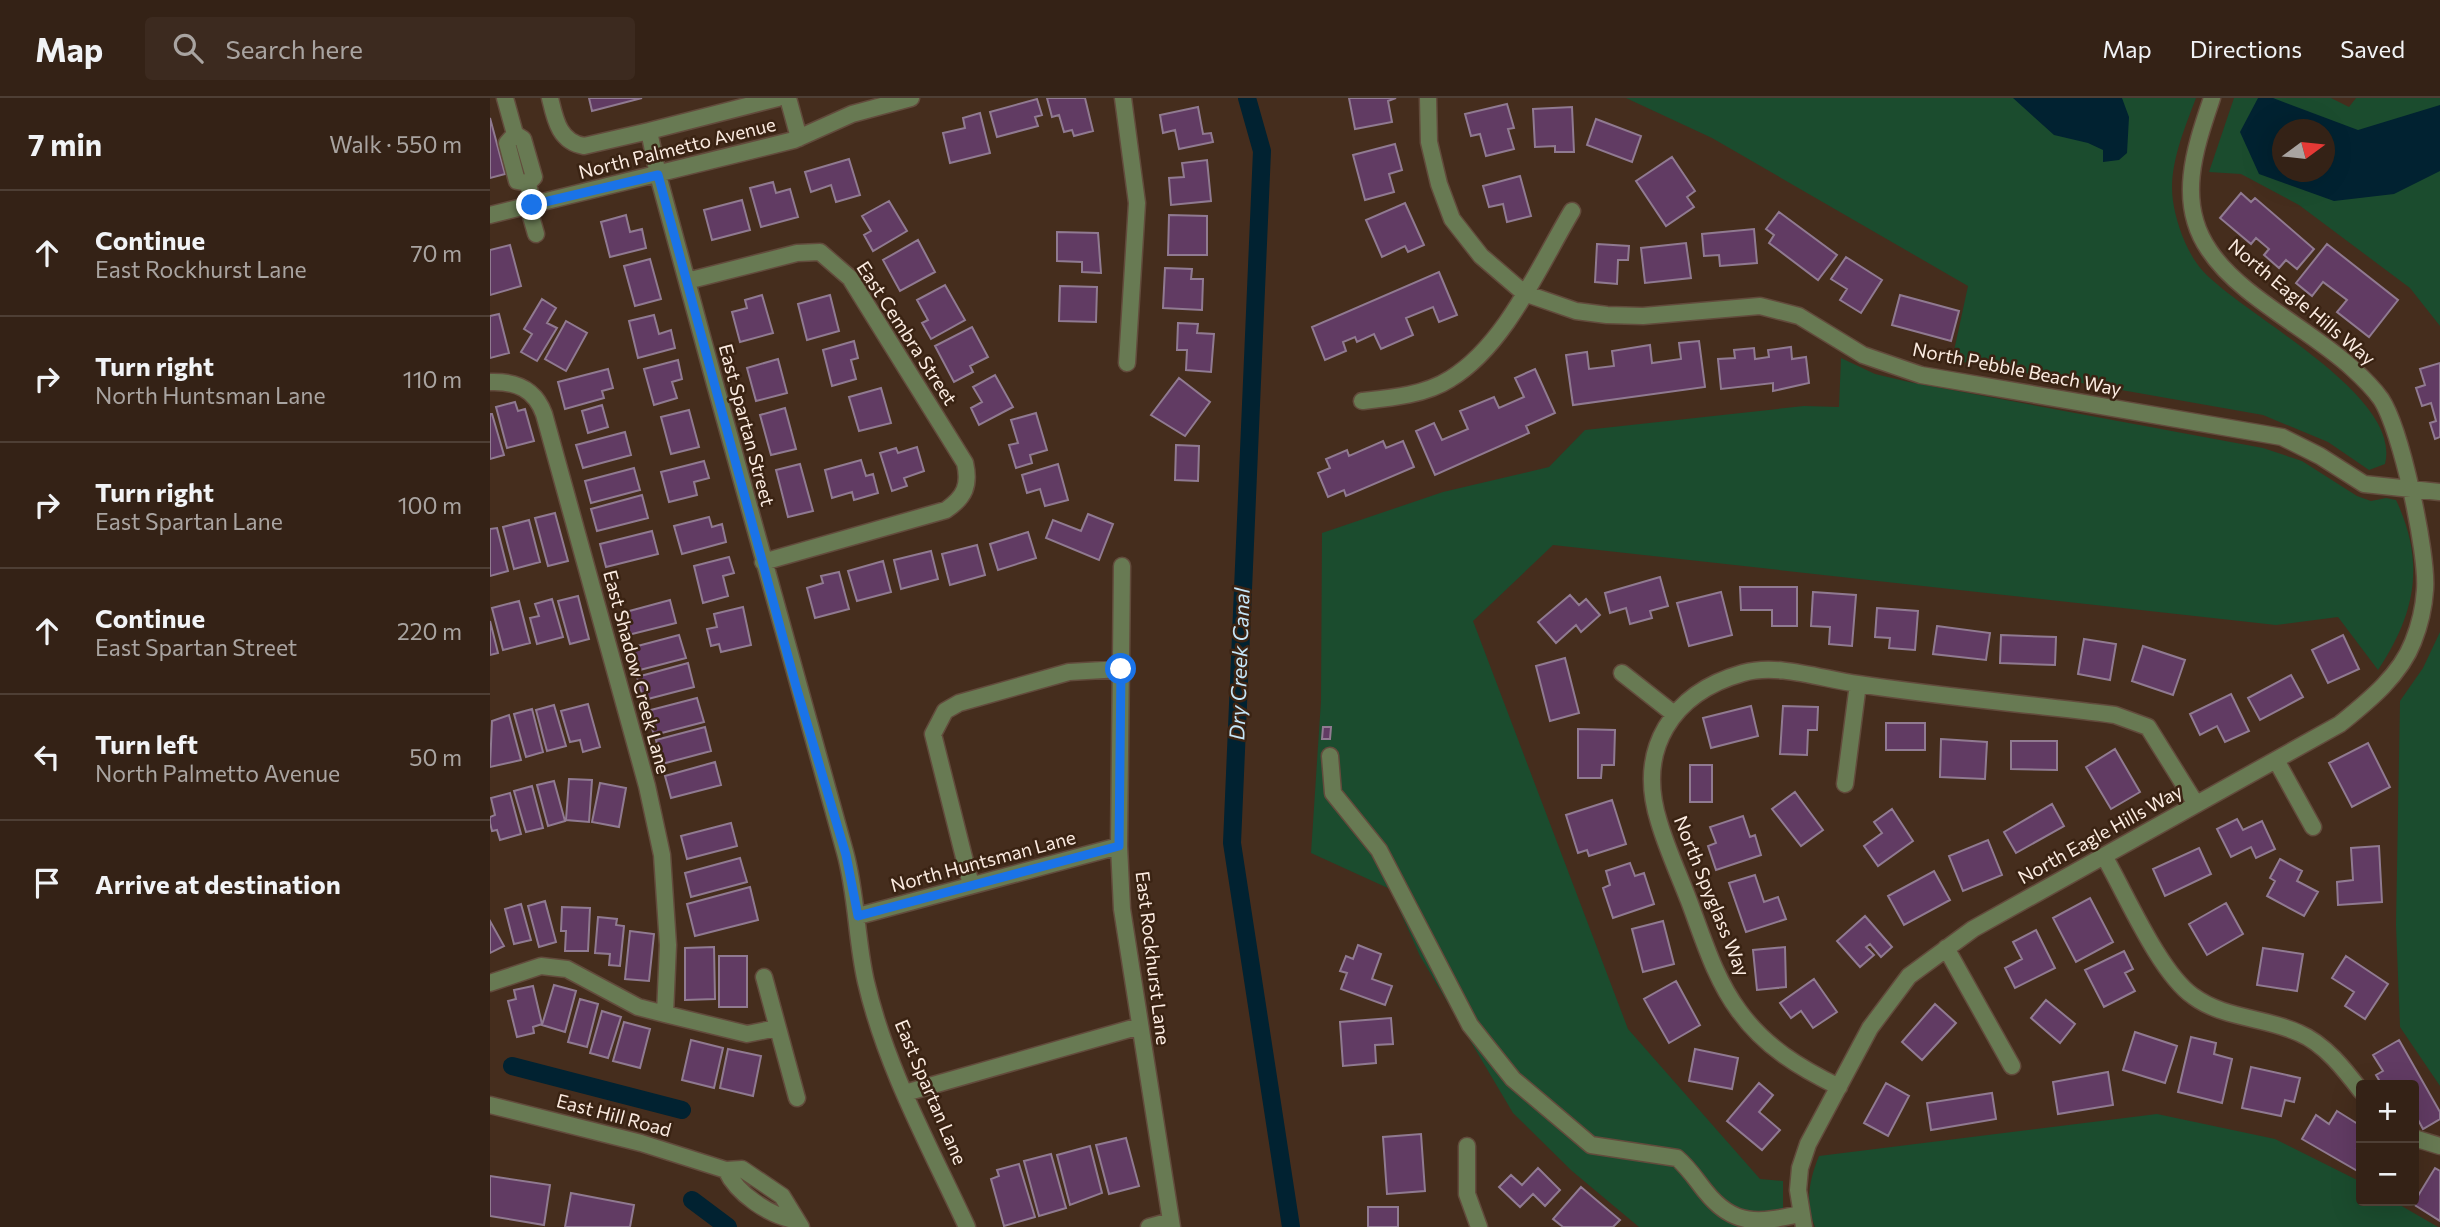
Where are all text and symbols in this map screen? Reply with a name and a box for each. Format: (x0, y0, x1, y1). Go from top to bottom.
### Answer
search box (145, 17, 635, 80)
text: Map (35, 28, 103, 69)
icon: search (169, 29, 207, 67)
text: Search here (225, 33, 363, 64)
text: Map (2102, 34, 2152, 63)
text: Directions (2190, 34, 2302, 63)
text: Saved (2340, 34, 2405, 63)
street label: North Palmetto Avenue (576, 112, 778, 183)
north arrow (2272, 119, 2335, 182)
text: 7 min (28, 125, 102, 162)
text: Walk · 550 m (329, 130, 462, 158)
route end (516, 189, 547, 220)
text: Continue (95, 224, 205, 255)
street label: North Eagle Hills Way (2224, 233, 2381, 370)
icon: ahead (28, 234, 66, 272)
text: 70 m (410, 239, 462, 267)
text: East Rockhurst Lane (95, 255, 307, 283)
street label: East Cembra Street (852, 257, 963, 409)
street label: North Pebble Beach Way (1911, 337, 2124, 400)
street label: East Spartan Street (715, 341, 780, 509)
text: Turn right (95, 350, 214, 381)
icon: right (28, 360, 66, 398)
text: 110 m (403, 365, 462, 393)
text: North Huntsman Lane (95, 381, 326, 409)
text: Turn right (95, 476, 214, 507)
icon: right (28, 486, 66, 524)
text: 100 m (398, 491, 462, 519)
text: East Spartan Lane (95, 507, 283, 535)
street label: East Shadow Creek Lane (599, 567, 676, 776)
water label: Dry Creek Canal (1223, 587, 1254, 741)
text: Continue (95, 602, 205, 633)
icon: ahead (28, 612, 66, 650)
text: 220 m (397, 617, 462, 645)
text: East Spartan Street (95, 633, 297, 661)
route start (1105, 653, 1136, 684)
text: Turn left (95, 728, 198, 759)
icon: left (28, 738, 66, 776)
text: 50 m (409, 743, 462, 771)
text: North Palmetto Avenue (95, 759, 340, 787)
street label: North Eagle Hills Way (2013, 779, 2186, 888)
street label: North Spyglass Way (1670, 812, 1755, 980)
street label: North Huntsman Lane (888, 825, 1078, 896)
icon: arrive (28, 864, 66, 902)
text: Arrive at destination (95, 868, 341, 899)
street label: East Rockhurst Lane (1131, 870, 1176, 1046)
street label: East Spartan Lane (891, 1016, 972, 1168)
map controls (2356, 1080, 2419, 1206)
button: + (2356, 1080, 2419, 1143)
street label: East Hill Road (554, 1088, 674, 1141)
button: − (2356, 1143, 2419, 1206)

